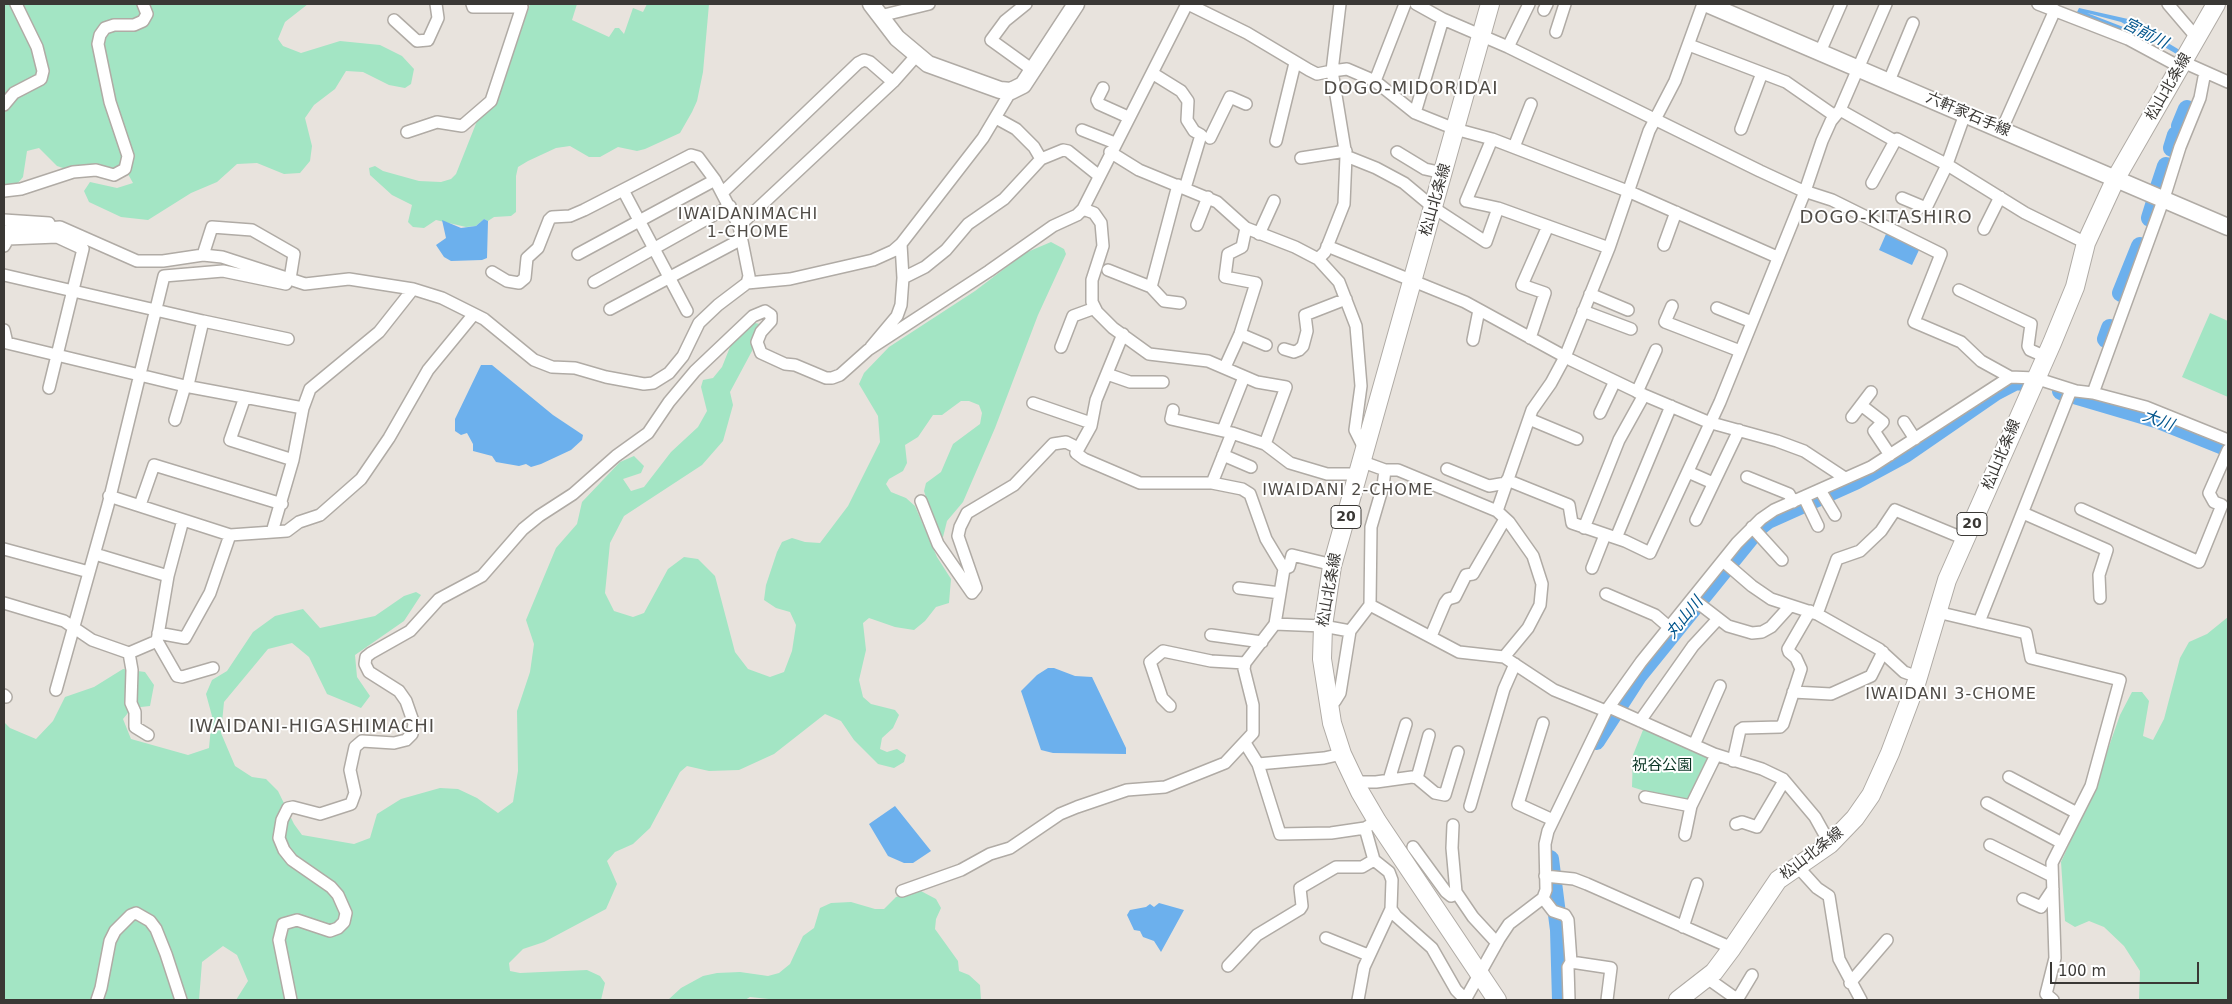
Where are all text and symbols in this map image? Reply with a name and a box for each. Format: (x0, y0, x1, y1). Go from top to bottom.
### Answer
water label: 宮前川 (2119, 15, 2171, 53)
street label: 松山北条線 (2142, 50, 2196, 124)
district label: DOGO-MIDORIDAI (1322, 78, 1500, 100)
street label: 六軒家石手線 (1923, 89, 2013, 141)
street label: 松山北条線 (1417, 161, 1455, 239)
district label: IWAIDANIMACHI 1-CHOME (676, 205, 820, 243)
district label: DOGO-KITASHIRO (1798, 207, 1974, 229)
water label: 大川 (2140, 407, 2176, 435)
street label: 松山北条線 (1979, 417, 2025, 493)
district label: IWAIDANI 2-CHOME (1260, 481, 1436, 501)
road number: 20 (1331, 506, 1361, 528)
road number: 20 (1957, 512, 1987, 536)
street label: 松山北条線 (1315, 552, 1345, 628)
water label: 丸山川 (1662, 593, 1708, 643)
district label: IWAIDANI 3-CHOME (1863, 685, 2039, 705)
district label: IWAIDANI-HIGASHIMACHI (186, 716, 438, 738)
park label: 祝谷公園 (1632, 757, 1692, 775)
street label: 松山北条線 (1777, 824, 1847, 884)
scale bar (2052, 952, 2201, 984)
text: 100 m (2058, 962, 2106, 980)

